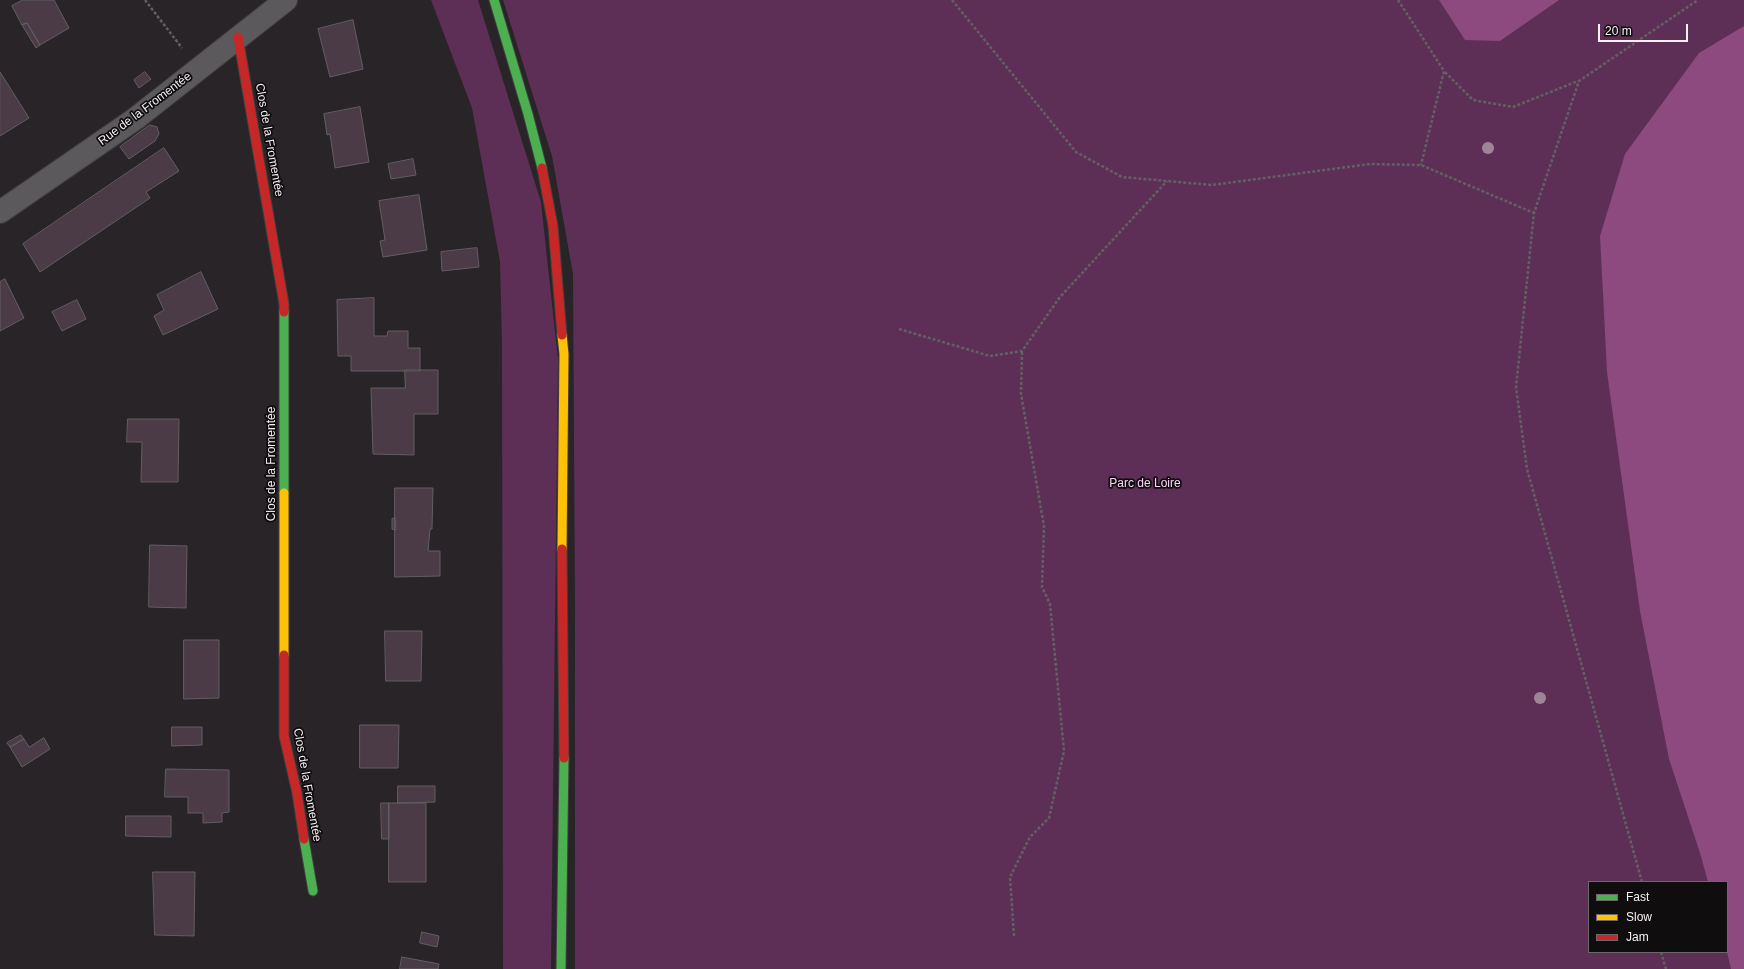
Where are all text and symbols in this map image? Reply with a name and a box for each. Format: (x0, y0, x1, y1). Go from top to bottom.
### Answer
scale bar (1600, 16, 1690, 42)
text: 20 m (1605, 24, 1632, 38)
street label: Rue de la Fromentée (96, 69, 194, 149)
street label: Clos de la Fromentée (252, 82, 286, 198)
street label: Clos de la Fromentée (265, 407, 279, 521)
park label: Parc de Loire (1109, 477, 1181, 491)
street label: Clos de la Fromentée (290, 727, 324, 843)
legend (1588, 881, 1728, 953)
text: Fast (1626, 890, 1649, 904)
text: Slow (1626, 910, 1652, 924)
text: Jam (1626, 930, 1649, 944)

